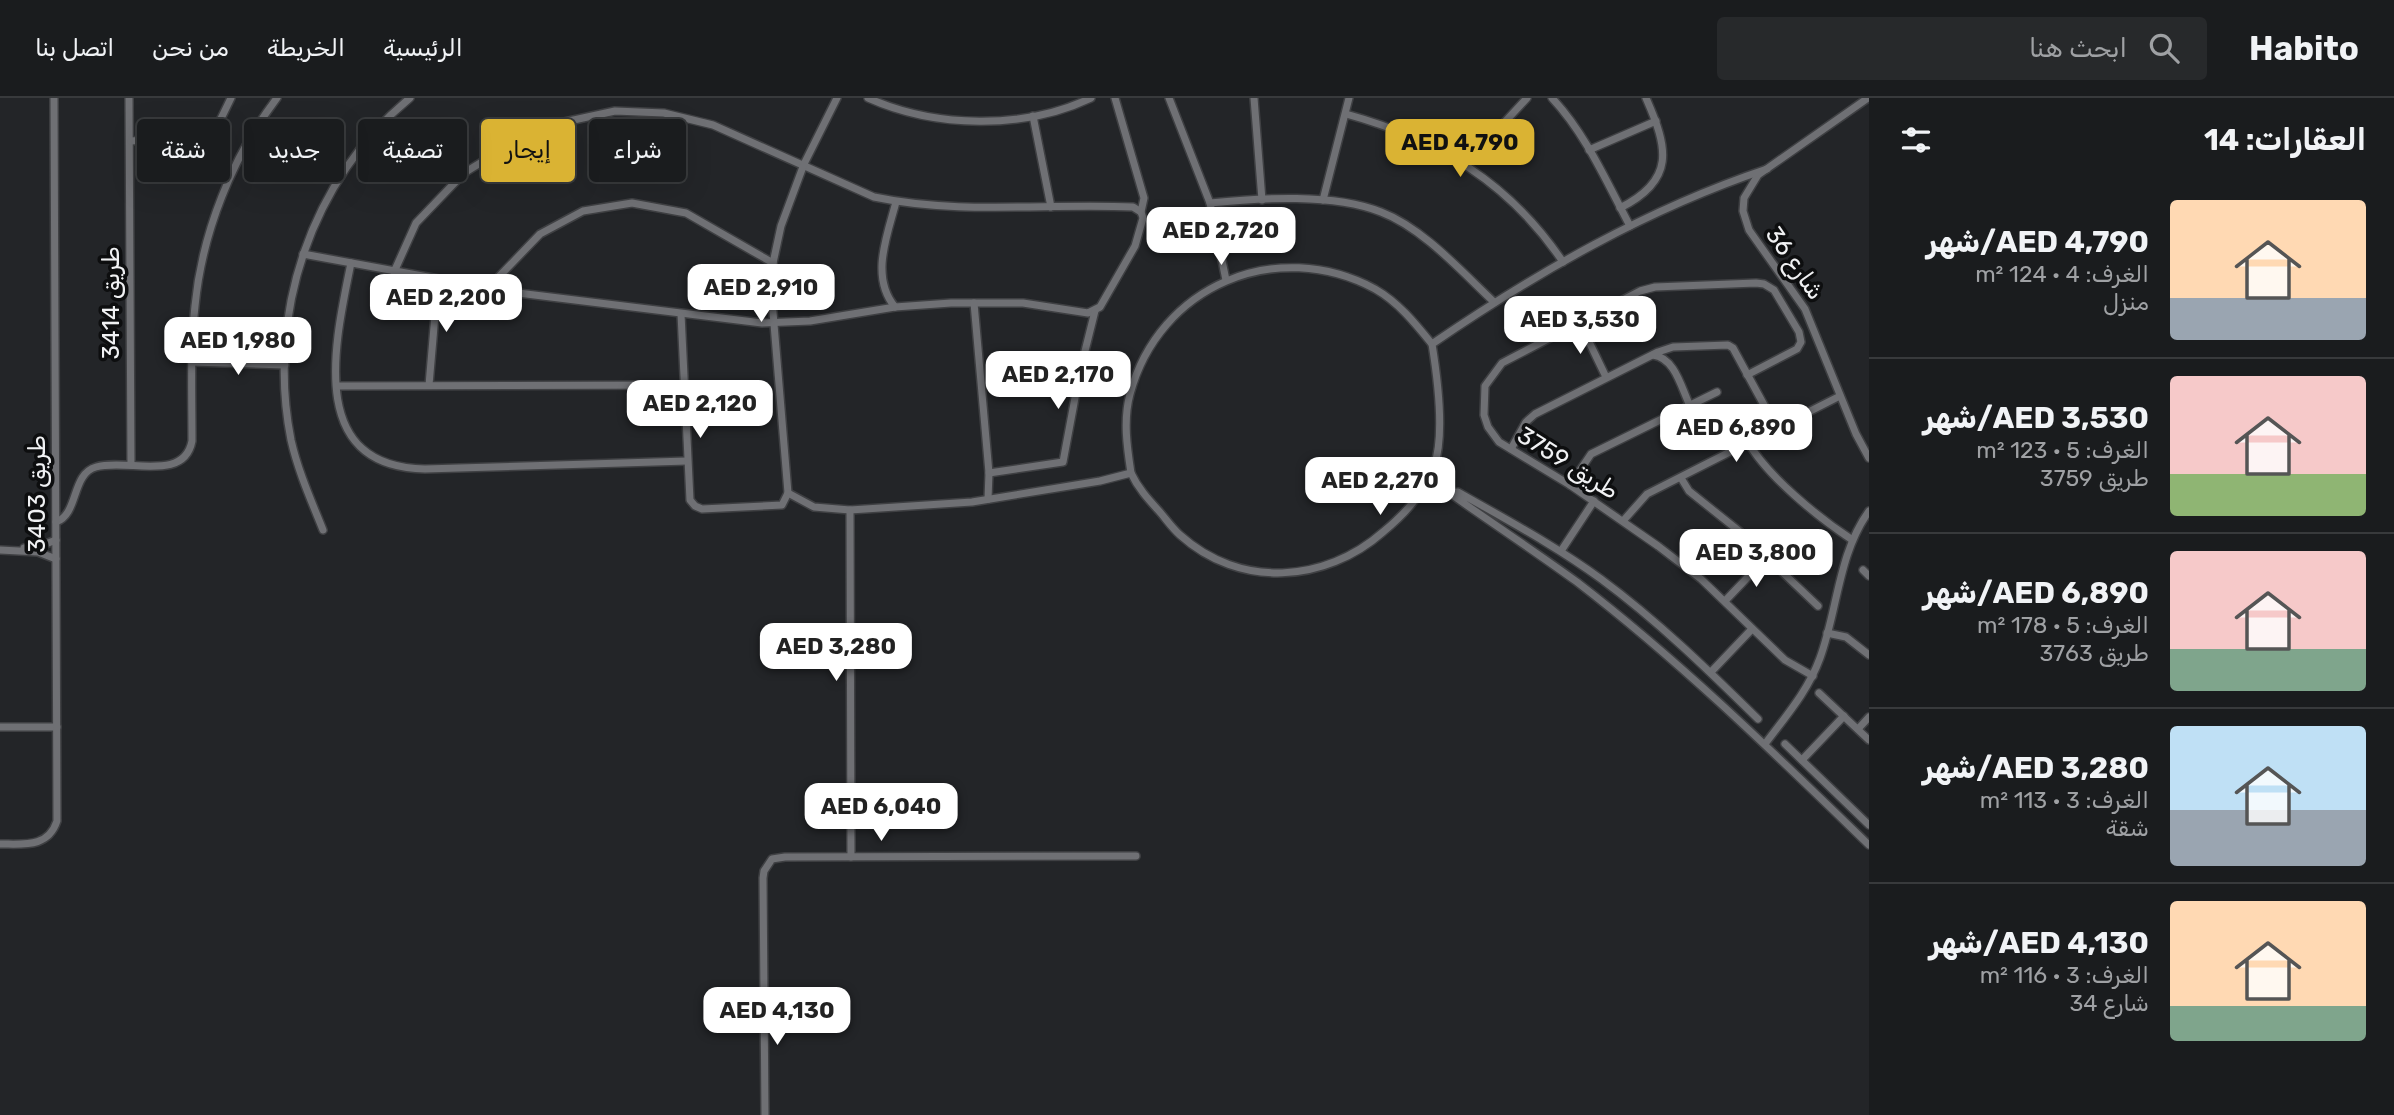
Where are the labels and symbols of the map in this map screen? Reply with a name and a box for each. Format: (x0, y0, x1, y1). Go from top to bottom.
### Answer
pin: AED 4,790 (1380, 120, 1540, 179)
pin: AED 2,720 (1141, 208, 1301, 267)
street label: شارع 36 (1758, 221, 1830, 306)
street label: طريق 3414 (97, 246, 125, 360)
pin: AED 2,910 (681, 264, 841, 324)
pin: AED 2,200 (366, 274, 526, 334)
pin: AED 3,530 (1500, 296, 1660, 356)
pin: AED 1,980 (158, 317, 318, 377)
pin: AED 2,170 (978, 352, 1138, 411)
pin: AED 2,120 (620, 380, 780, 440)
pin: AED 6,890 (1656, 404, 1816, 464)
street label: طريق 3759 (1512, 421, 1624, 505)
street label: طريق 3403 (23, 435, 51, 553)
pin: AED 2,270 (1300, 458, 1460, 517)
pin: AED 3,800 (1676, 530, 1836, 589)
pin: AED 3,280 (756, 624, 916, 683)
pin: AED 6,040 (801, 784, 961, 843)
pin: AED 4,130 (697, 988, 857, 1047)

